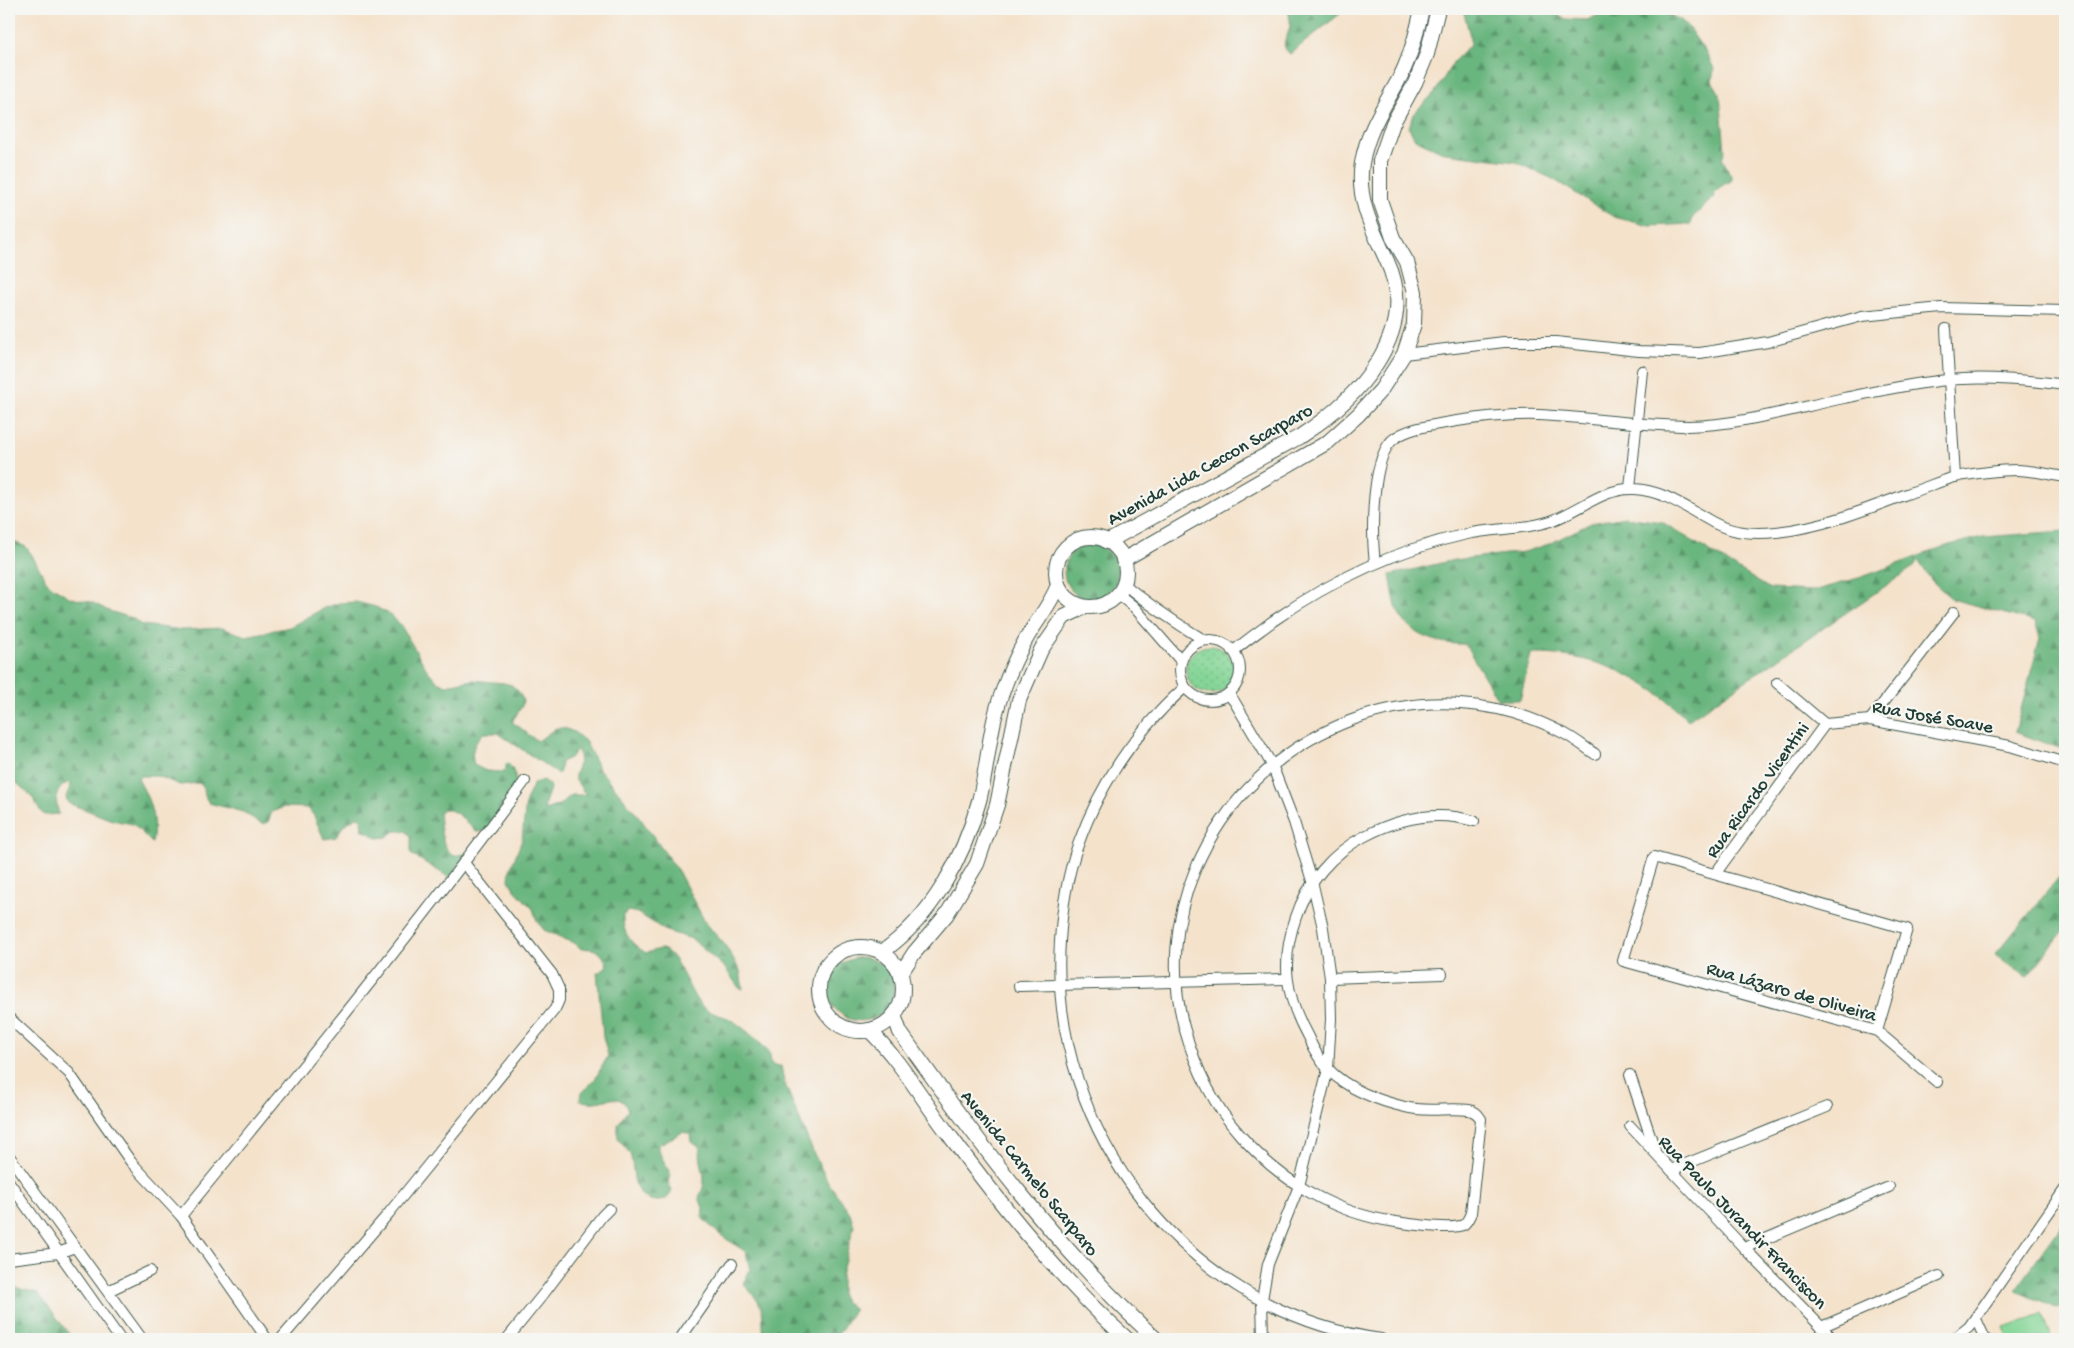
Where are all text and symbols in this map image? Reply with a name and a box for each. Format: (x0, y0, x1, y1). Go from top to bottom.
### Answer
street label: Avenida Lida Ceccon Scarparo (1104, 400, 1318, 532)
street label: Rua José Soave (1870, 696, 1995, 740)
street label: Rua Ricardo Vicentini (1702, 719, 1816, 863)
street label: Rua Lázaro de Oliveira (1703, 958, 1880, 1029)
street label: Avenida Carmelo Scarparo (954, 1086, 1102, 1262)
street label: Rua Paulo Jurandir Franciscon (1652, 1132, 1831, 1315)

